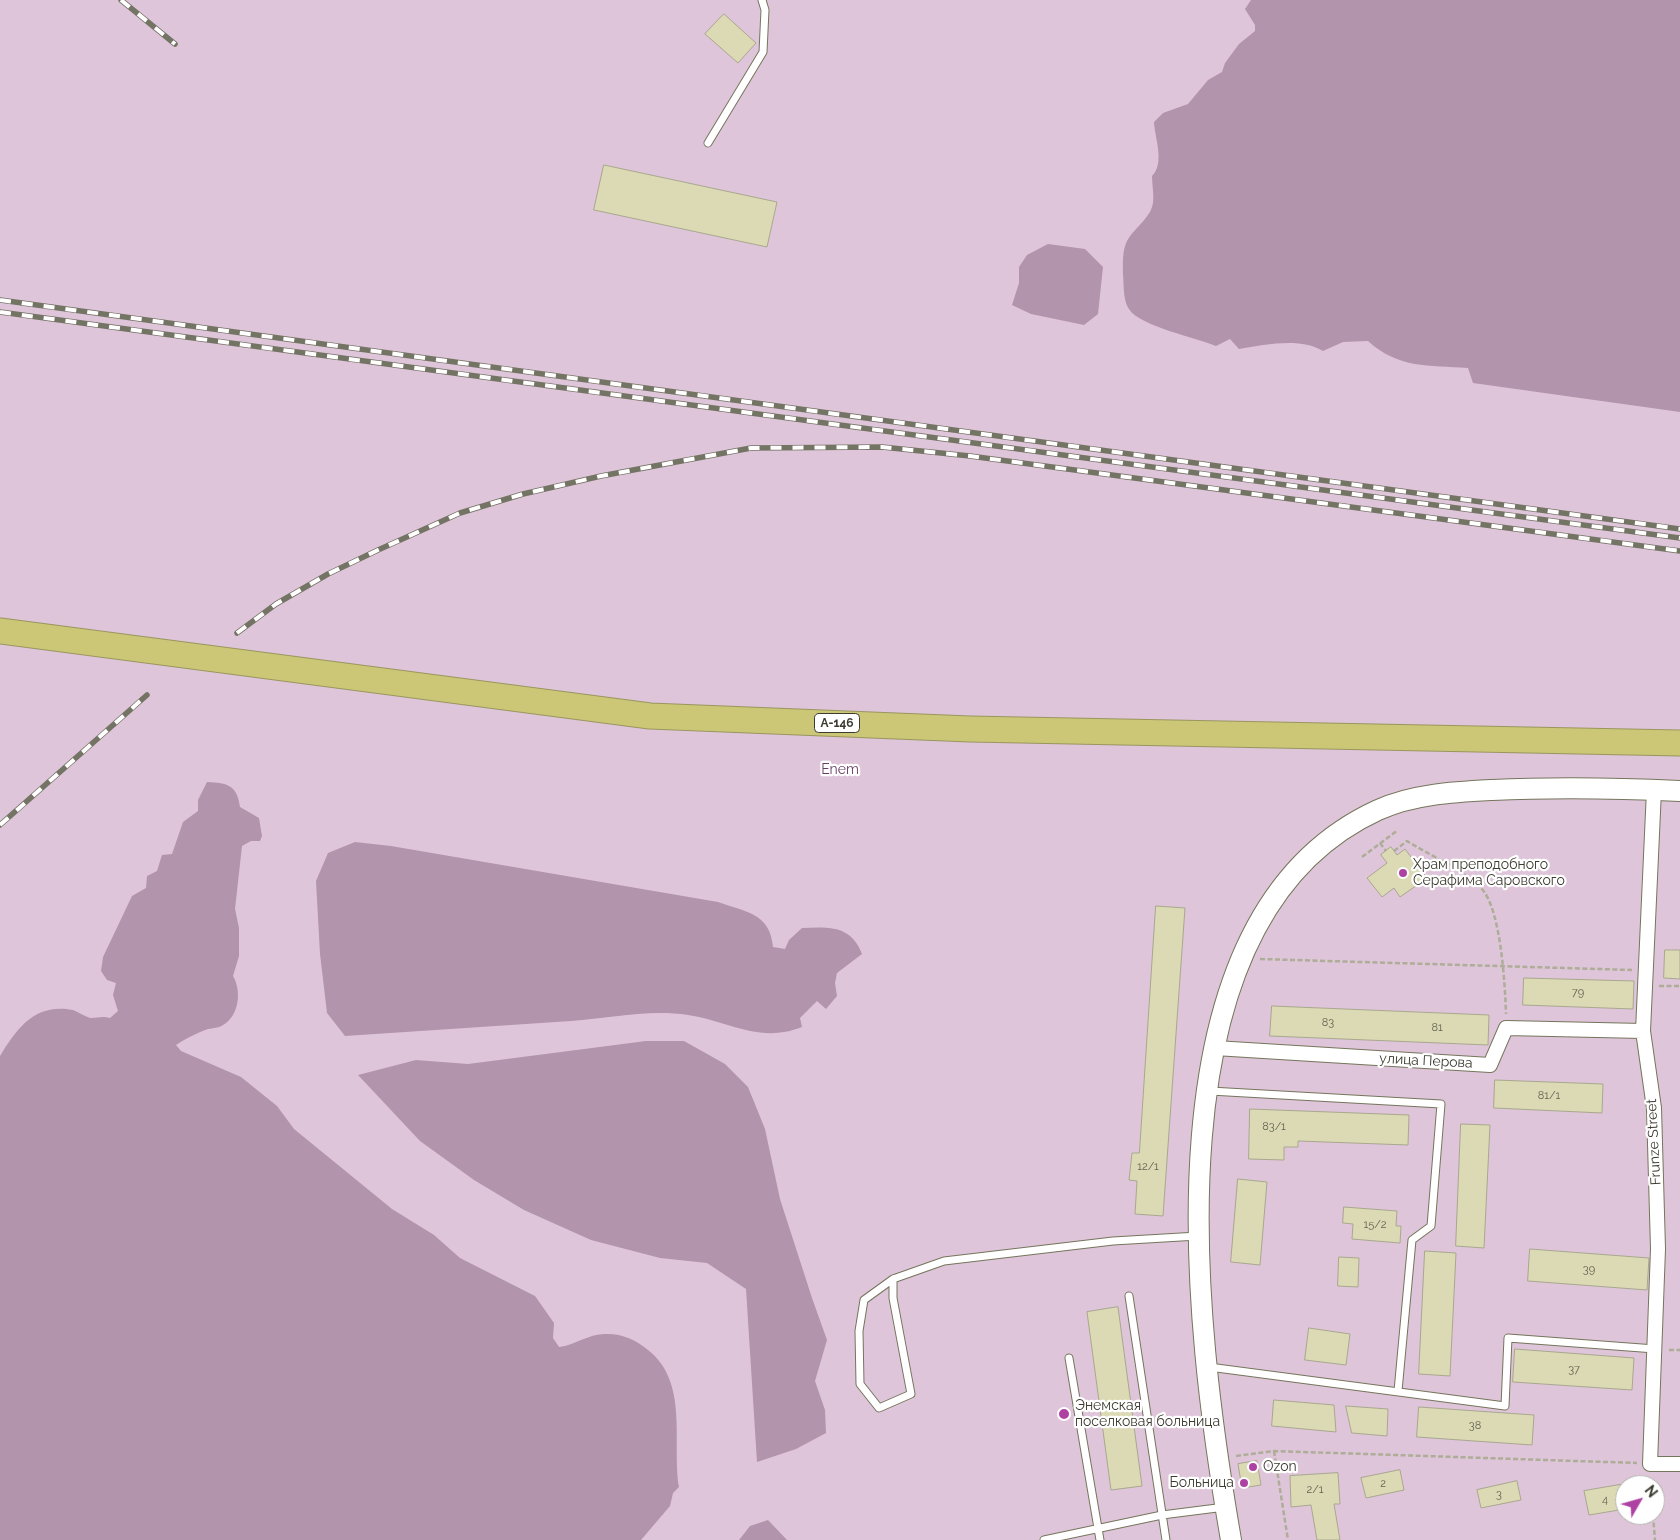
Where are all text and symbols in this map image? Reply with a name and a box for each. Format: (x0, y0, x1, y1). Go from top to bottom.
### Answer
road number: А-146 (814, 714, 860, 732)
park label: Enem (821, 762, 859, 778)
place label: Храм преподобного Серафима Саровского (1413, 857, 1565, 890)
marker: Храм преподобного Серафима Саровского (1397, 867, 1409, 879)
house number: 79 (1572, 986, 1584, 1000)
house number: 83 (1322, 1016, 1334, 1030)
house number: 81 (1431, 1021, 1443, 1035)
street label: улица Перова (1379, 1050, 1473, 1072)
house number: 81/1 (1538, 1089, 1560, 1103)
street label: Frunze Street (1643, 1098, 1665, 1186)
house number: 83/1 (1262, 1120, 1286, 1134)
house number: 12/1 (1137, 1160, 1159, 1174)
house number: 15/2 (1364, 1218, 1386, 1232)
house number: 39 (1583, 1263, 1595, 1277)
house number: 37 (1568, 1363, 1580, 1377)
place label: Энемская поселковая больница (1075, 1398, 1220, 1430)
marker: Энемская поселковая больница (1057, 1407, 1071, 1421)
house number: 38 (1469, 1419, 1481, 1433)
place label: Ozon (1263, 1459, 1297, 1475)
marker: Ozon (1247, 1461, 1259, 1473)
place label: Больница (1170, 1475, 1234, 1491)
north arrow (1615, 1475, 1665, 1525)
marker: Больница (1238, 1477, 1250, 1489)
house number: 2 (1380, 1477, 1386, 1491)
text: N (1641, 1482, 1661, 1501)
house number: 2/1 (1307, 1483, 1323, 1497)
house number: 3 (1496, 1488, 1502, 1502)
house number: 4 (1602, 1493, 1608, 1507)

